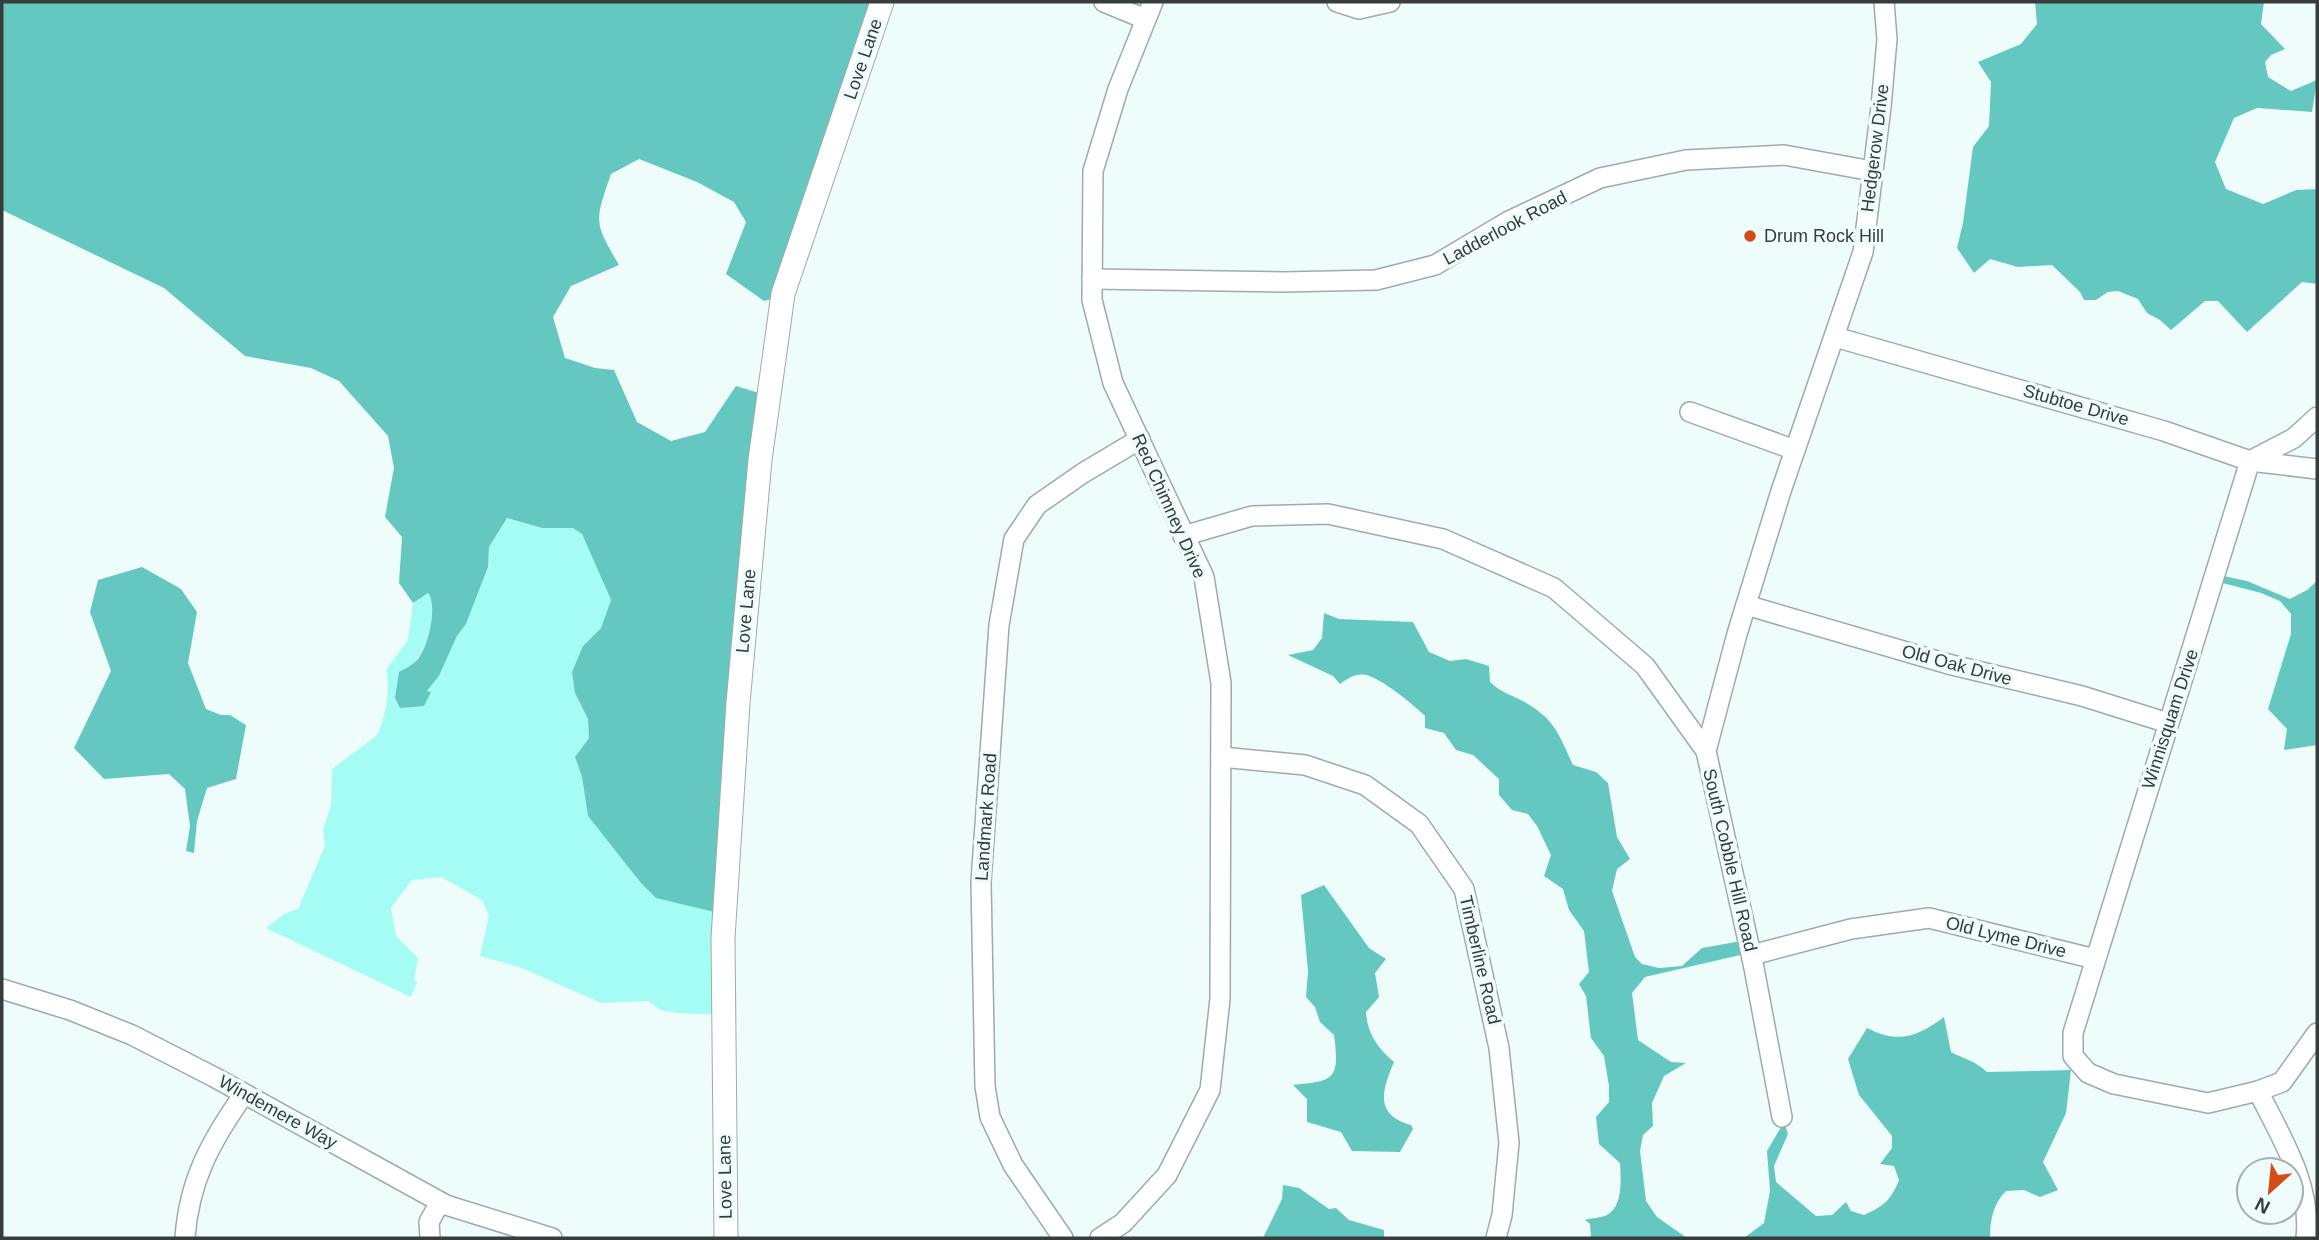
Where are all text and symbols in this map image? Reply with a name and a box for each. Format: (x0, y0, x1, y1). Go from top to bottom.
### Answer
street label: Love Lane (840, 16, 886, 102)
street label: Hedgerow Drive (1857, 83, 1893, 213)
street label: Ladderlook Road (1440, 187, 1570, 269)
place label: Drum Rock Hill (1764, 226, 1884, 246)
marker: Drum Rock Hill (1742, 228, 1758, 244)
street label: Stubtoe Drive (2021, 380, 2131, 430)
street label: Red Chimney Drive (1128, 431, 1210, 581)
street label: Love Lane (732, 568, 760, 654)
street label: Old Oak Drive (1900, 641, 2014, 689)
street label: Winnisquam Drive (2138, 646, 2202, 792)
street label: Landmark Road (972, 752, 1000, 882)
street label: South Cobble Hill Road (1699, 767, 1761, 953)
street label: Timberline Road (1455, 894, 1505, 1026)
street label: Old Lyme Drive (1944, 912, 2068, 962)
street label: Windemere Way (215, 1071, 341, 1153)
street label: Love Lane (714, 1135, 736, 1219)
north arrow (2235, 1156, 2305, 1226)
text: N (2252, 1193, 2273, 1218)

